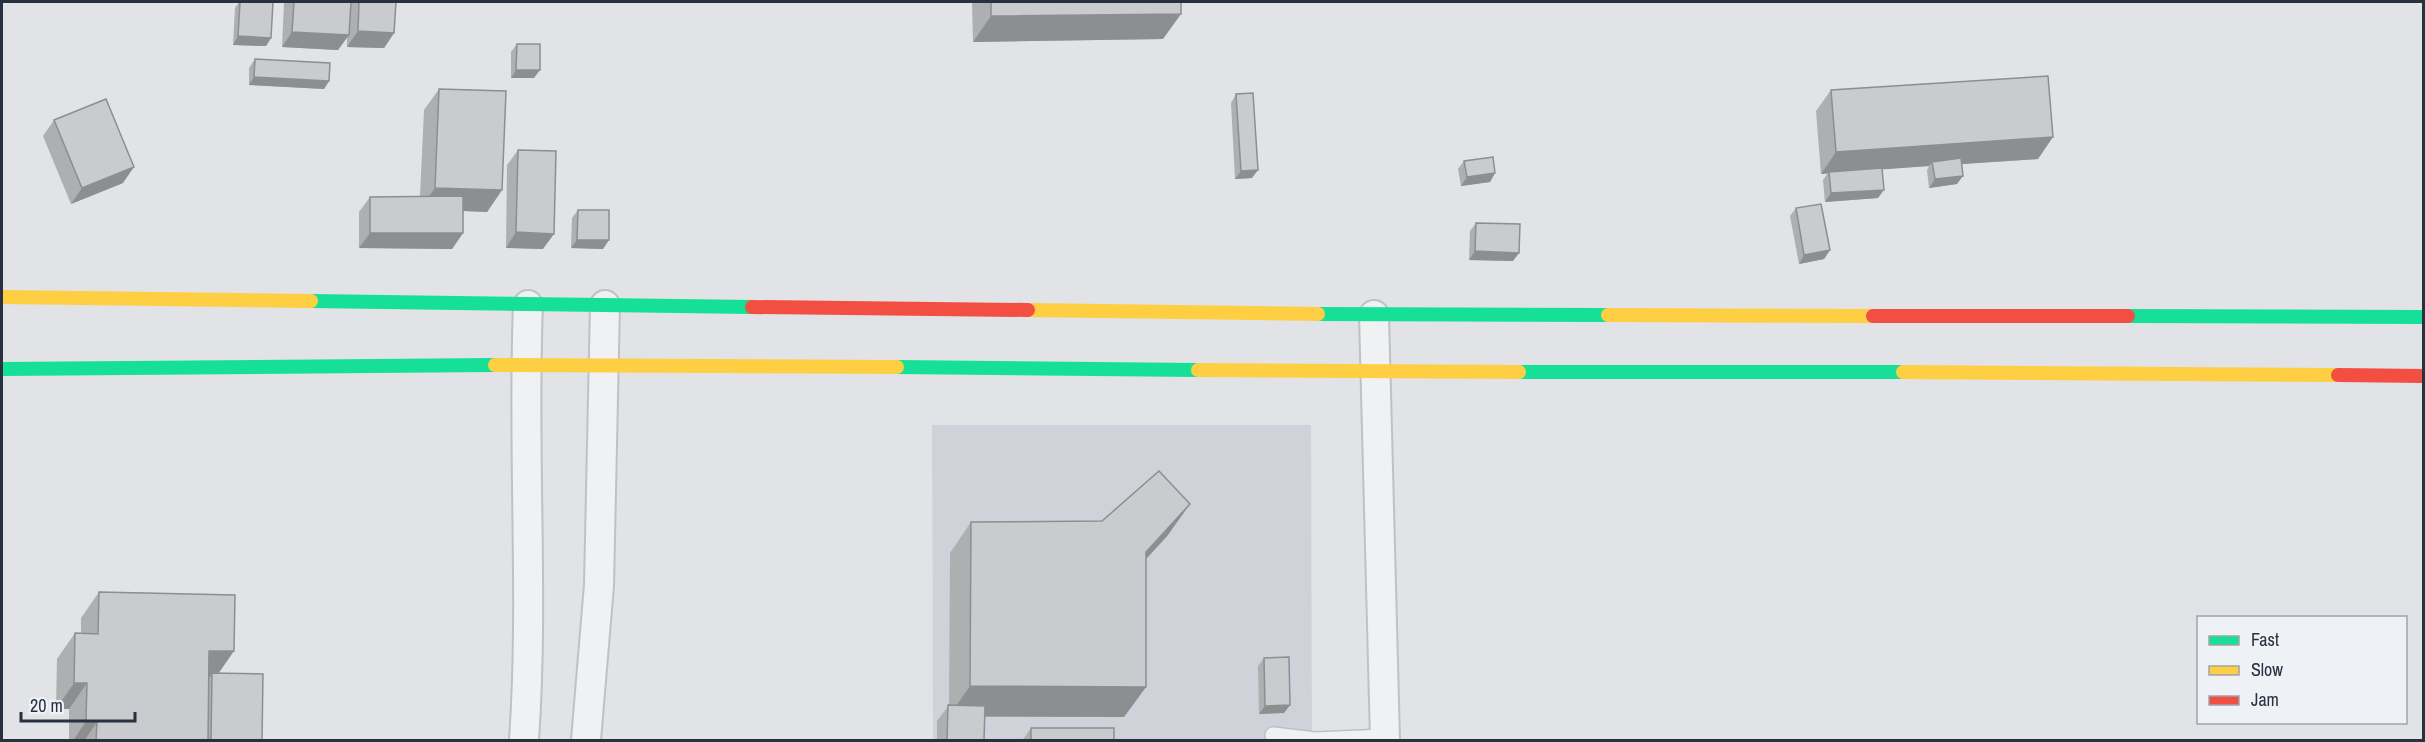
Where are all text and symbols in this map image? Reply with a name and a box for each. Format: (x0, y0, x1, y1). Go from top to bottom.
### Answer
legend (2197, 616, 2407, 724)
text: Fast (2251, 627, 2279, 652)
text: Slow (2251, 657, 2283, 682)
scale bar (21, 685, 135, 723)
text: Jam (2251, 687, 2279, 712)
text: 20 m (30, 693, 63, 718)

